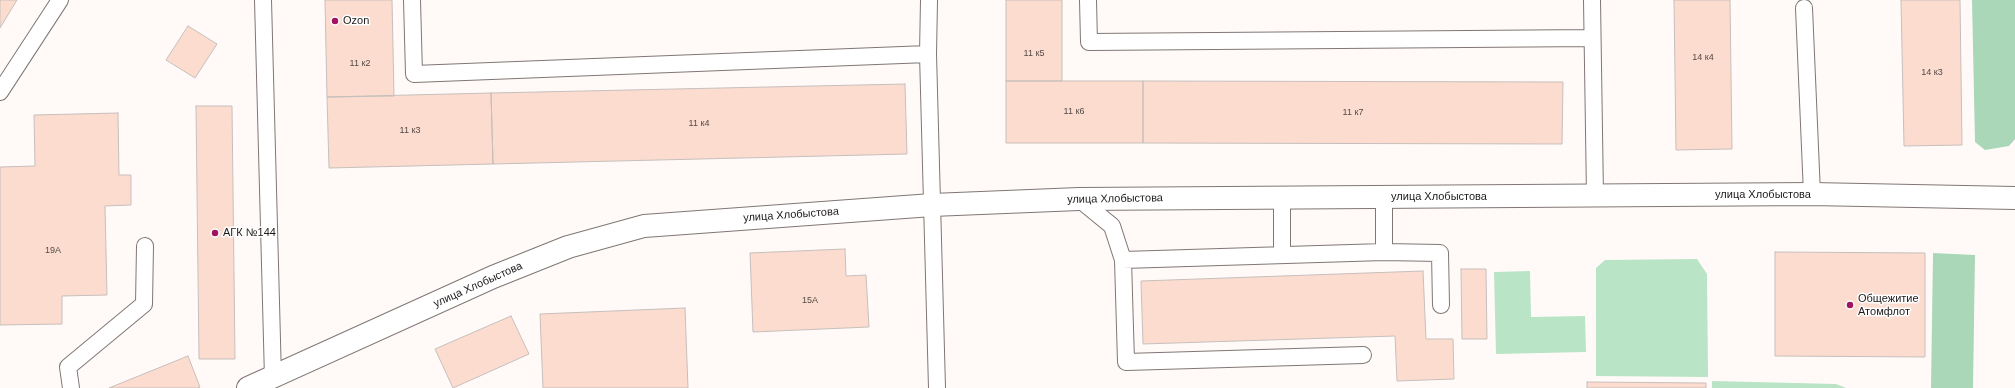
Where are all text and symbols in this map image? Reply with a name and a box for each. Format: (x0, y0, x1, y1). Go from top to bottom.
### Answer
place label: Ozon (343, 14, 369, 28)
marker: Ozon (330, 16, 340, 26)
house number: 11 к5 (1024, 49, 1044, 59)
house number: 14 к4 (1692, 53, 1714, 63)
house number: 11 к2 (350, 59, 370, 69)
house number: 14 к3 (1921, 68, 1943, 78)
house number: 11 к6 (1064, 107, 1084, 117)
house number: 11 к7 (1343, 108, 1363, 118)
house number: 11 к4 (689, 119, 709, 129)
house number: 11 к3 (400, 126, 420, 136)
street label: улица Хлобыстова (1715, 188, 1811, 202)
street label: улица Хлобыстова (1391, 190, 1487, 204)
street label: улица Хлобыстова (1067, 192, 1163, 206)
street label: улица Хлобыстова (743, 205, 839, 225)
place label: АГК №144 (223, 226, 276, 240)
marker: АГК №144 (210, 228, 220, 238)
house number: 19А (45, 246, 61, 256)
street label: улица Хлобыстова (432, 259, 524, 311)
place label: Общежитие Атомфлот (1858, 292, 1919, 318)
house number: 15А (802, 296, 818, 306)
marker: Общежитие Атомфлот (1845, 300, 1855, 310)

